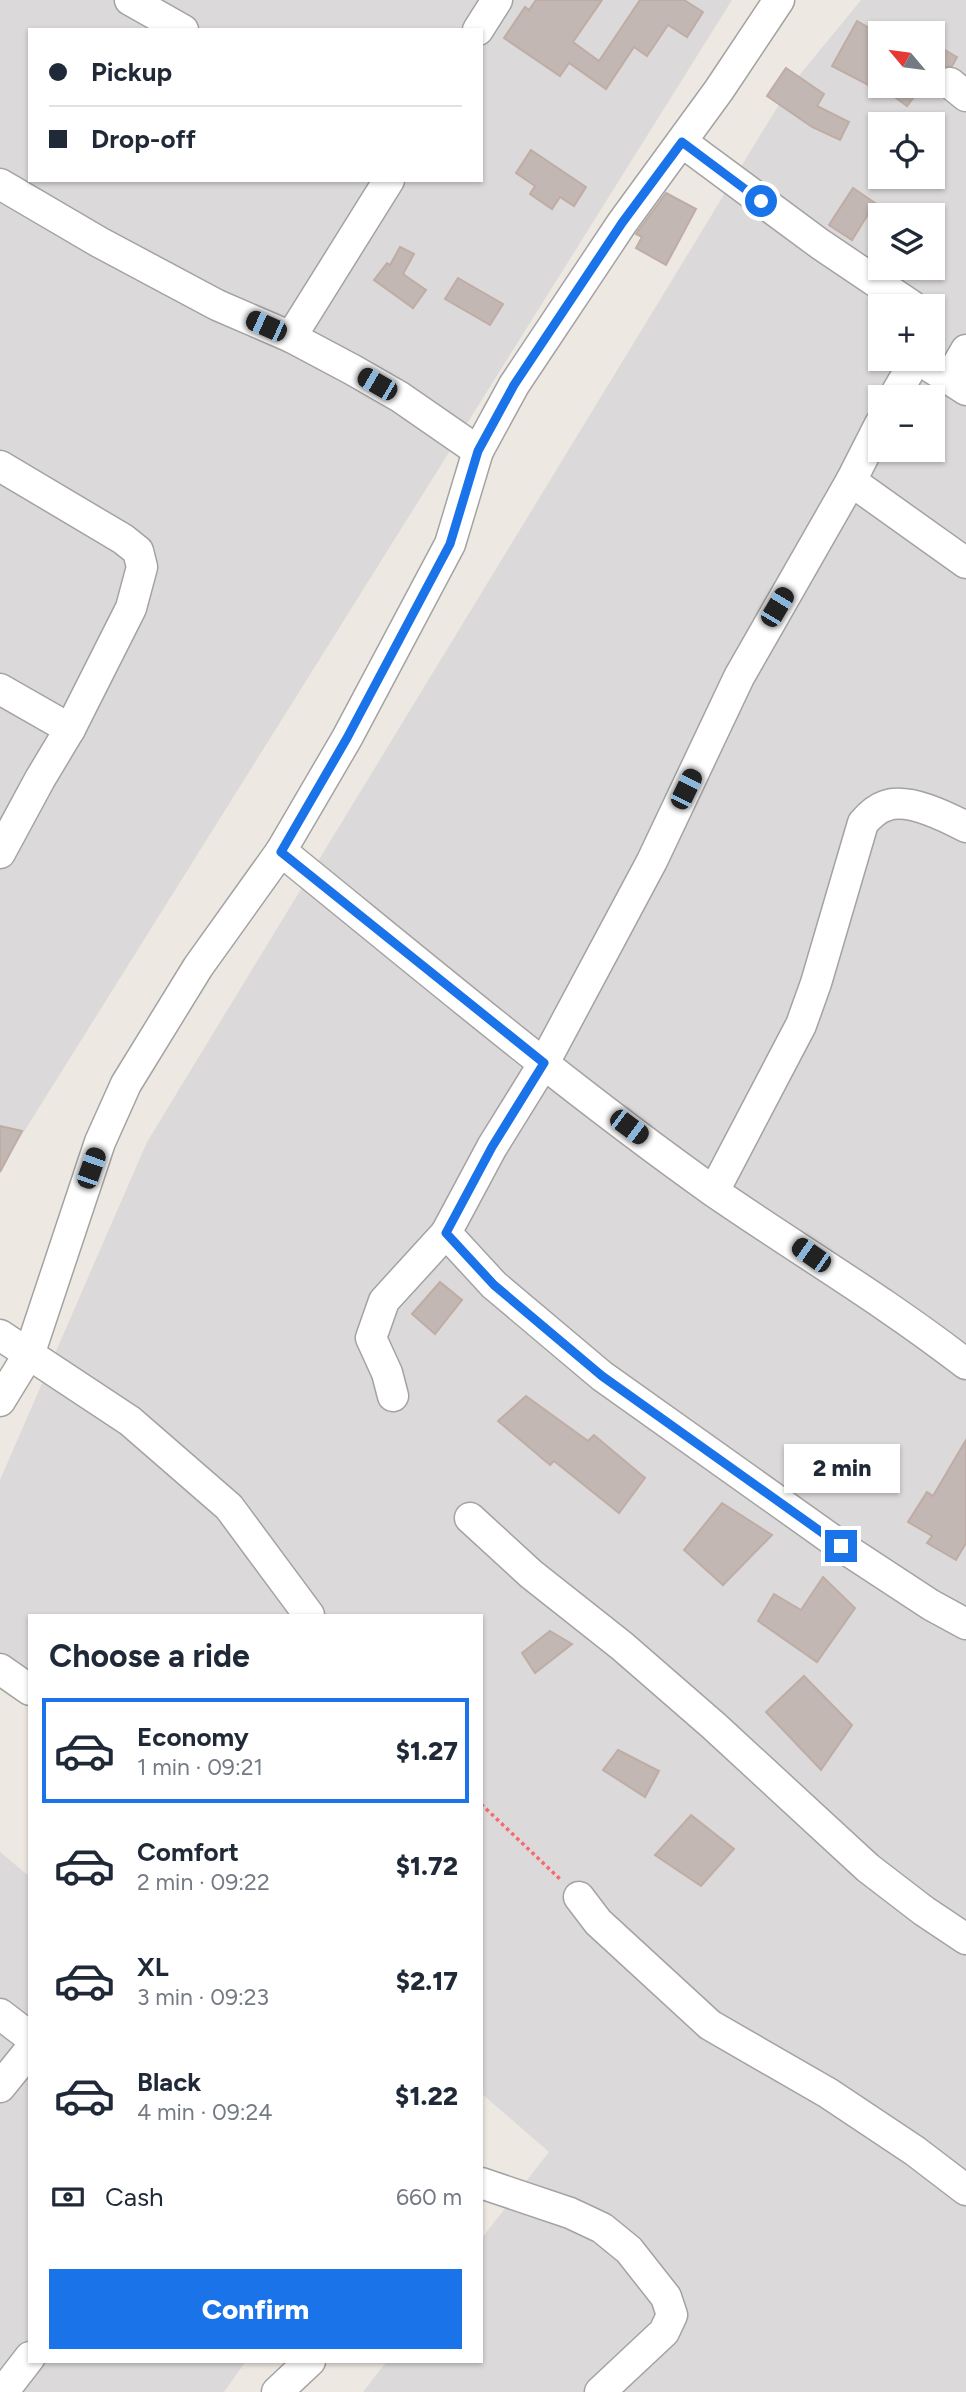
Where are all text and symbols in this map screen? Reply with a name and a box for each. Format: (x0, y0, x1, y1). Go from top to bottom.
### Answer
north arrow (868, 21, 945, 98)
map controls (868, 21, 945, 462)
text: Pickup (91, 56, 172, 88)
button: locate (868, 112, 945, 189)
text: Drop-off (91, 123, 196, 155)
route start (745, 185, 777, 217)
button: layers (868, 203, 945, 280)
button: + (868, 294, 945, 371)
car (243, 308, 290, 344)
car (354, 364, 401, 404)
button: − (868, 385, 945, 462)
car (758, 584, 797, 630)
car (668, 766, 705, 812)
car (606, 1106, 653, 1148)
car (75, 1145, 108, 1191)
car (788, 1234, 835, 1276)
callout: 2 min (783, 1444, 899, 1494)
text: 2 min (813, 1454, 871, 1482)
route end (825, 1530, 857, 1562)
text: Choose a ride (49, 1637, 250, 1675)
icon: car (53, 1719, 116, 1782)
text: Economy (137, 1721, 249, 1753)
text: $1.27 (396, 1735, 458, 1767)
text: 1 min · 09:21 (137, 1753, 263, 1781)
icon: car (53, 1834, 116, 1897)
text: Comfort (137, 1836, 239, 1868)
text: $1.72 (396, 1850, 458, 1882)
text: 2 min · 09:22 (137, 1868, 270, 1896)
icon: car (53, 1949, 116, 2012)
text: XL (137, 1951, 169, 1983)
text: $2.17 (396, 1965, 458, 1997)
text: 3 min · 09:23 (137, 1983, 269, 2011)
icon: car (53, 2064, 116, 2127)
text: Black (137, 2066, 201, 2098)
text: $1.22 (395, 2080, 458, 2112)
text: 4 min · 09:24 (137, 2098, 273, 2126)
icon: cash (49, 2178, 87, 2216)
text: Cash (105, 2181, 164, 2213)
text: 660 m (396, 2183, 462, 2211)
button: Confirm (49, 2269, 462, 2349)

